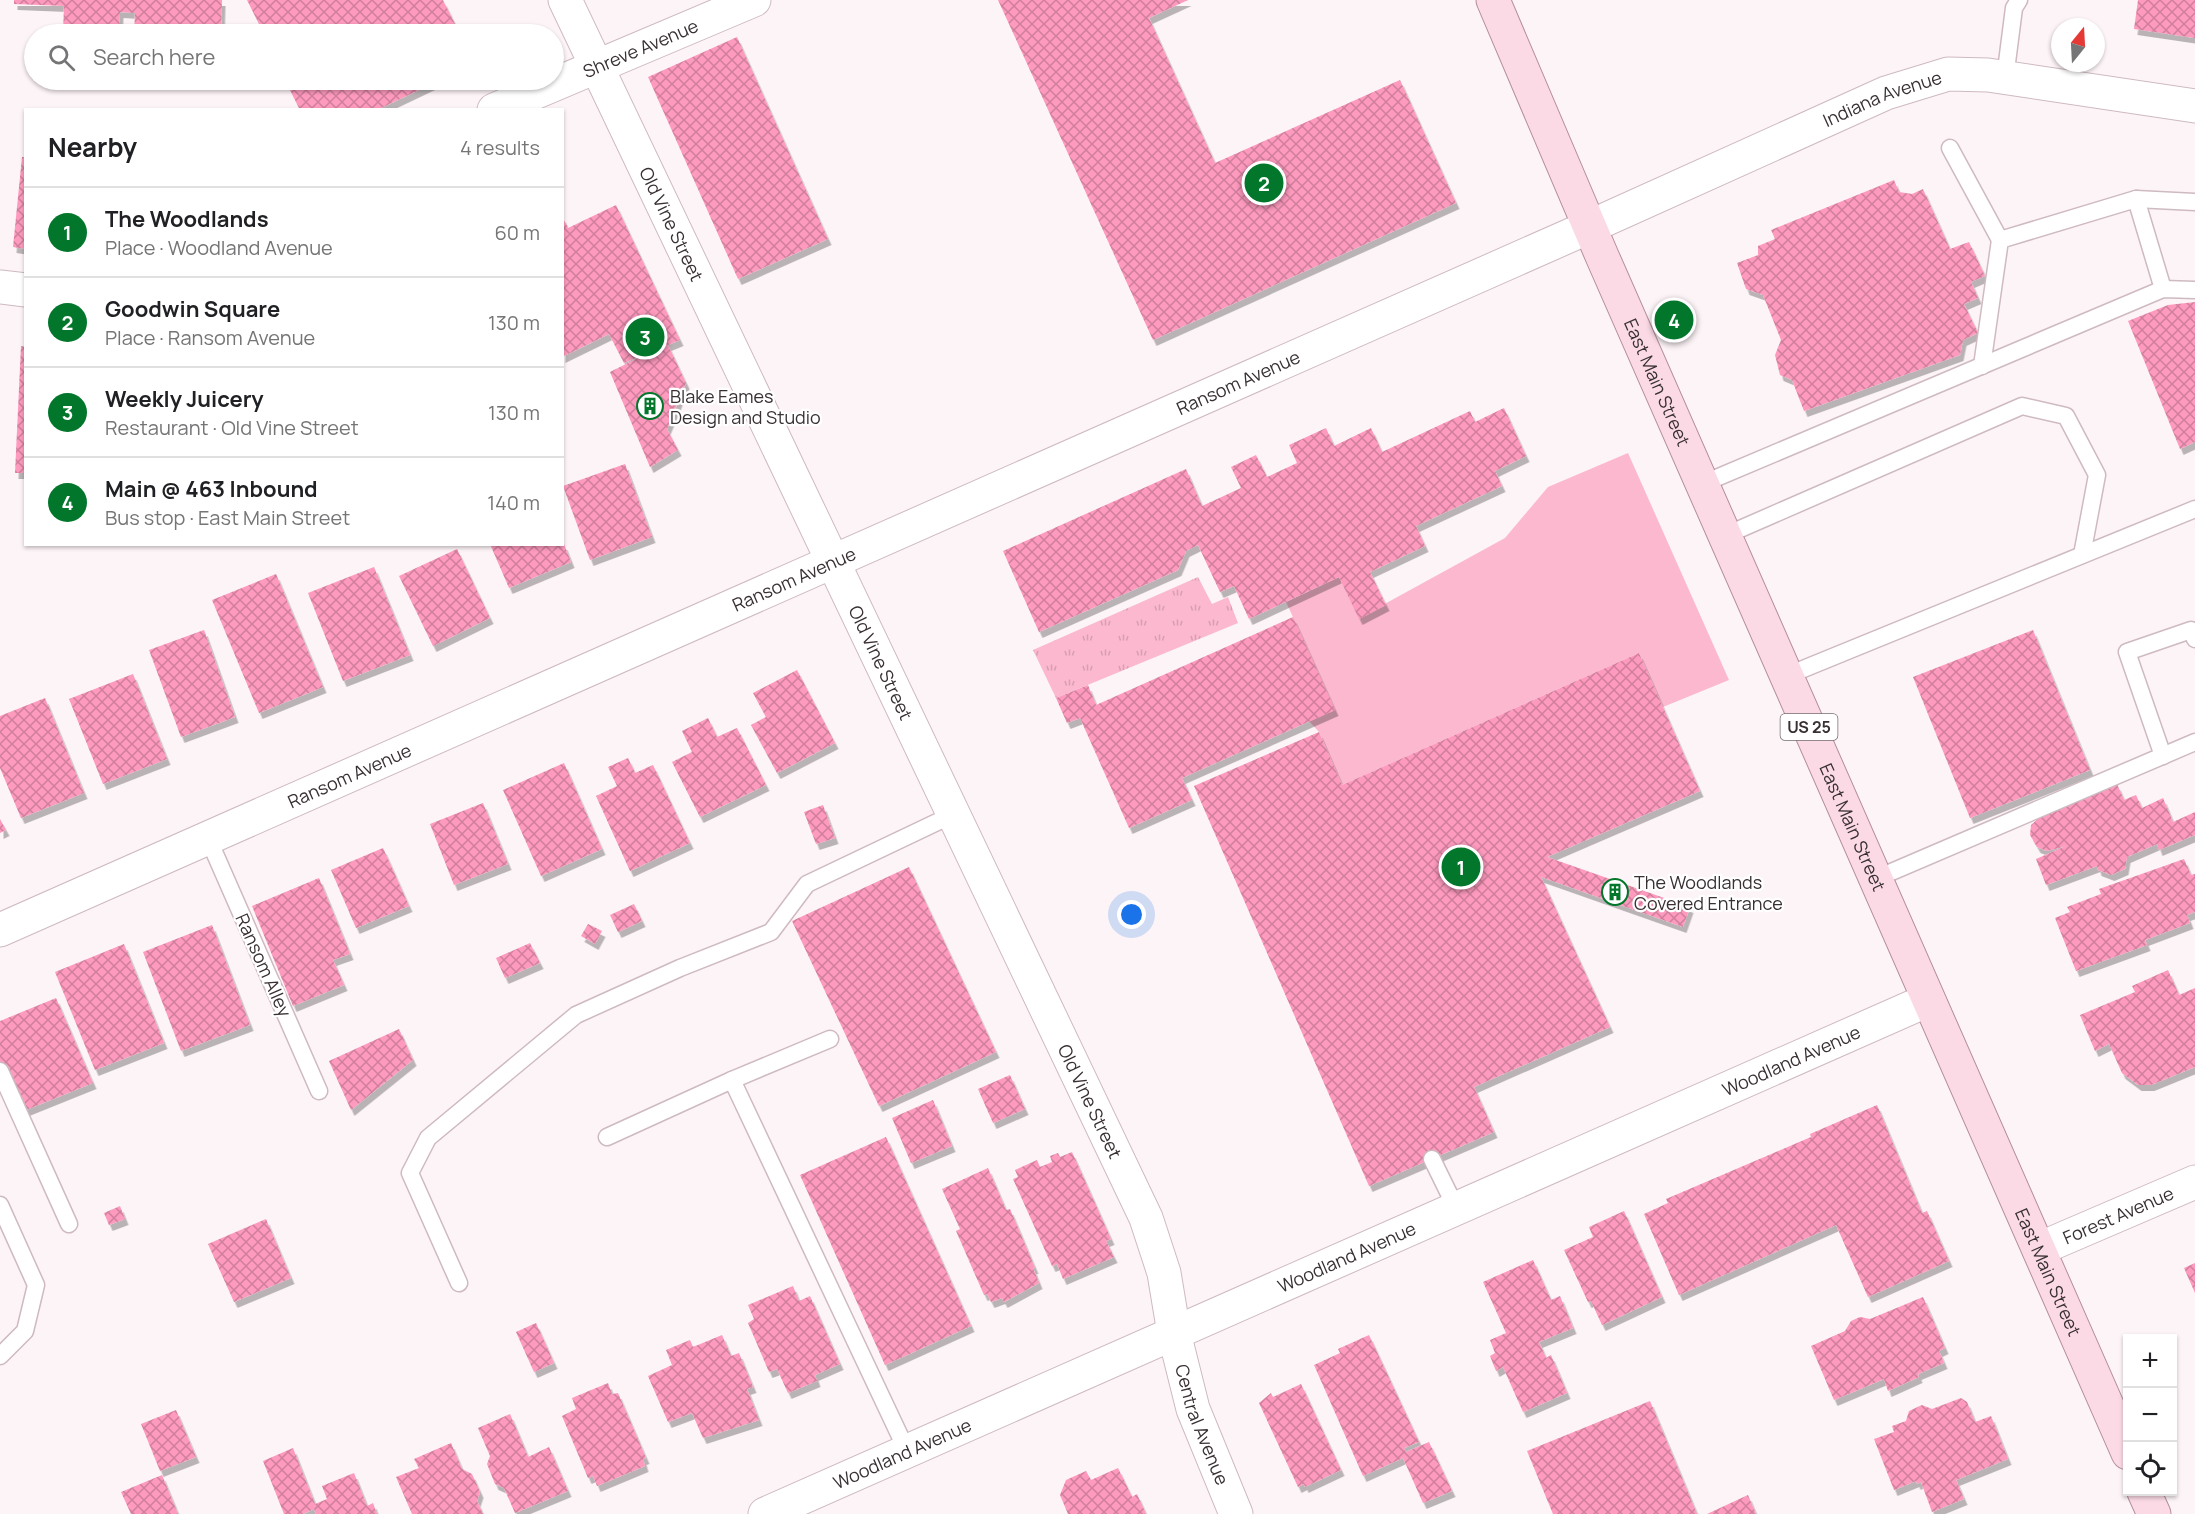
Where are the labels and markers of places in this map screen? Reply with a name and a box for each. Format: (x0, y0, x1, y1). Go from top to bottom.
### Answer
pin: 2 (1244, 160, 1284, 206)
pin: 4 (1654, 298, 1694, 342)
pin: 3 (626, 314, 664, 360)
place label: Blake Eames Design and Studio (670, 384, 821, 429)
building icon: Blake Eames Design and Studio (635, 391, 665, 421)
pin: 1 (1442, 844, 1480, 890)
place label: The Woodlands Covered Entrance (1634, 870, 1783, 915)
building icon: The Woodlands Covered Entrance (1600, 877, 1630, 907)

